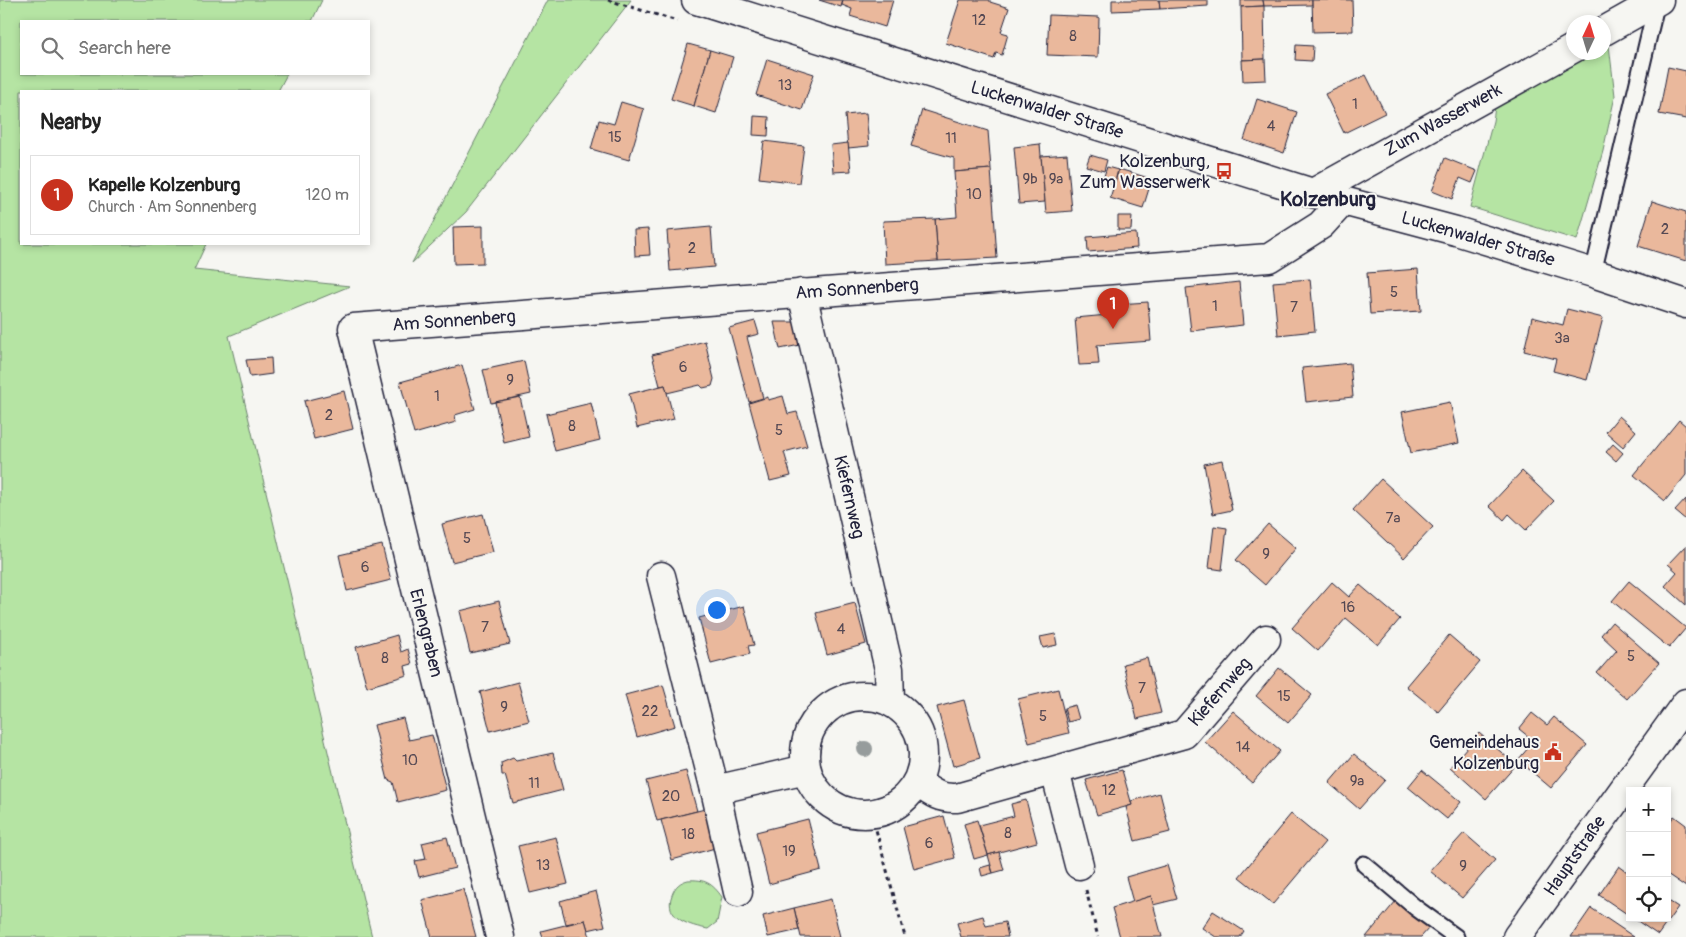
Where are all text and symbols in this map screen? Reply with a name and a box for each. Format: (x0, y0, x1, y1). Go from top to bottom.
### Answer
house number: 12 (972, 11, 986, 30)
north arrow (1566, 15, 1611, 60)
search box (20, 20, 370, 75)
house number: 8 (1069, 27, 1077, 46)
icon: search (38, 34, 66, 62)
text: Search here (78, 36, 171, 60)
house number: 13 (778, 76, 792, 95)
street label: Luckenwalder Straße (968, 76, 1126, 144)
street label: Zum Wasserwerk (1380, 78, 1506, 162)
house number: 1 (1352, 95, 1358, 114)
text: Nearby (40, 109, 101, 136)
house number: 4 (1267, 117, 1276, 136)
house number: 15 (608, 128, 622, 147)
house number: 11 (945, 129, 957, 148)
place label: Kolzenburg, Zum Wasserwerk (1079, 150, 1210, 194)
bus stop icon: Kolzenburg, Zum Wasserwerk (1214, 161, 1234, 181)
house number: 9b (1022, 170, 1038, 189)
house number: 9a (1049, 170, 1063, 189)
text: Kapelle Kolzenburg (88, 173, 240, 197)
text: 1 (54, 185, 60, 205)
text: 120 m (305, 185, 349, 205)
house number: 10 (966, 185, 982, 204)
district label: Kolzenburg (1280, 187, 1376, 212)
text: Church · Am Sonnenberg (88, 197, 257, 217)
street label: Luckenwalder Straße (1399, 206, 1558, 272)
house number: 2 (1661, 220, 1669, 239)
house number: 2 (688, 239, 696, 258)
street label: Am Sonnenberg (795, 273, 919, 305)
house number: 5 (1390, 283, 1398, 302)
pin: 1 (1097, 288, 1129, 329)
house number: 1 (1212, 297, 1218, 316)
house number: 7 (1290, 298, 1298, 317)
street label: Am Sonnenberg (392, 305, 516, 337)
house number: 3a (1554, 329, 1570, 348)
house number: 6 (679, 358, 687, 377)
house number: 9 (506, 371, 514, 390)
house number: 1 (434, 387, 440, 406)
house number: 2 (325, 406, 333, 425)
house number: 8 (568, 417, 576, 436)
house number: 5 (775, 421, 783, 440)
street label: Kiefernweg (828, 453, 870, 541)
house number: 7a (1386, 509, 1400, 528)
house number: 5 (463, 529, 471, 548)
house number: 9 (1262, 545, 1270, 564)
house number: 6 (361, 558, 369, 577)
street label: Erlengraben (404, 586, 448, 680)
your location (704, 597, 730, 623)
house number: 16 (1341, 598, 1355, 617)
house number: 7 (481, 618, 489, 637)
house number: 4 (837, 620, 846, 639)
house number: 5 (1627, 647, 1635, 666)
house number: 8 (381, 649, 389, 668)
street label: Kiefernweg (1184, 652, 1256, 732)
house number: 7 (1138, 679, 1146, 698)
house number: 15 (1277, 687, 1291, 706)
house number: 9 (500, 698, 508, 717)
house number: 22 (642, 702, 658, 721)
house number: 5 (1039, 707, 1047, 726)
place label: Gemeindehaus Kolzenburg (1429, 731, 1539, 775)
house number: 14 (1236, 738, 1251, 757)
public building icon: Gemeindehaus Kolzenburg (1543, 742, 1563, 762)
house number: 10 (402, 751, 418, 770)
house number: 9a (1350, 772, 1364, 791)
house number: 11 (528, 774, 540, 793)
house number: 12 (1102, 781, 1116, 800)
house number: 20 (662, 787, 680, 806)
map controls (1626, 787, 1671, 922)
button: + (1626, 787, 1671, 832)
street label: Hauptstraße (1539, 811, 1611, 901)
house number: 8 (1004, 824, 1012, 843)
house number: 18 (681, 825, 695, 844)
button: − (1626, 832, 1671, 877)
house number: 6 (925, 834, 933, 853)
house number: 19 (782, 842, 796, 861)
house number: 13 (536, 856, 550, 875)
house number: 9 (1459, 857, 1467, 876)
button: locate (1626, 877, 1671, 922)

